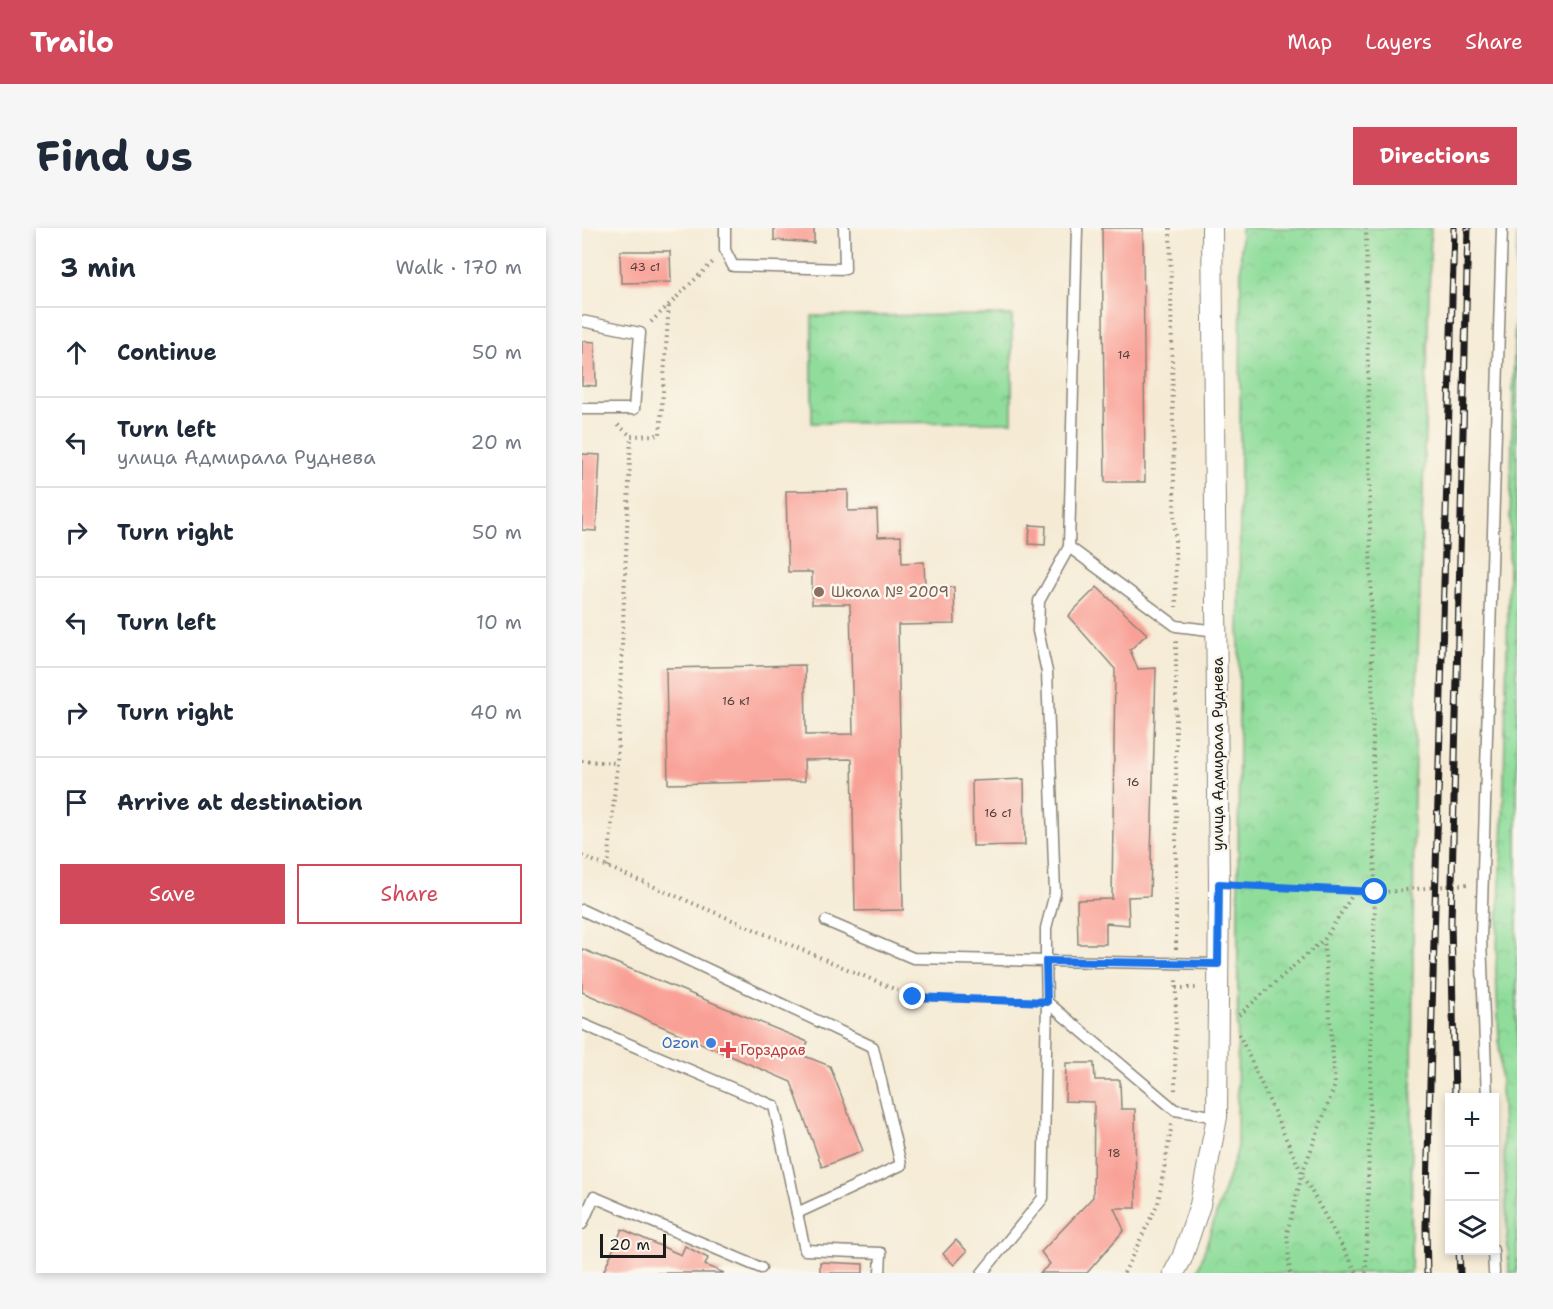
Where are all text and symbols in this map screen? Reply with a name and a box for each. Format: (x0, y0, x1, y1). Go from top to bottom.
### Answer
text: Trailo (30, 23, 114, 61)
text: Map (1287, 28, 1332, 56)
text: Layers (1365, 28, 1432, 56)
text: Share (1465, 28, 1523, 56)
button: Directions (1353, 127, 1517, 185)
text: Find us (36, 128, 193, 184)
text: 3 min (60, 250, 136, 285)
text: Walk · 170 m (396, 254, 522, 280)
house number: 43 с1 (630, 259, 660, 275)
icon: ahead (60, 336, 93, 369)
text: Continue (117, 338, 217, 367)
text: 50 m (472, 339, 522, 365)
house number: 14 (1118, 347, 1130, 363)
text: Turn left (117, 415, 216, 444)
icon: left (60, 426, 93, 459)
text: 20 m (471, 429, 522, 455)
text: улица Адмирала Руднева (117, 444, 376, 470)
icon: right (60, 516, 93, 549)
text: Turn right (117, 518, 234, 547)
text: 50 m (472, 519, 522, 545)
place label: Школа № 2009 (831, 582, 949, 602)
marker: Школа № 2009 (812, 585, 826, 599)
icon: left (60, 606, 93, 639)
text: Turn left (117, 608, 216, 637)
text: 10 m (476, 609, 522, 635)
street label: улица Адмирала Руднева (1208, 656, 1228, 851)
house number: 16 к1 (722, 693, 750, 709)
icon: right (60, 696, 93, 729)
text: Turn right (117, 698, 234, 727)
text: 40 m (470, 699, 522, 725)
house number: 16 (1126, 774, 1140, 790)
icon: arrive (60, 786, 93, 819)
text: Arrive at destination (117, 788, 363, 817)
house number: 16 с1 (984, 805, 1012, 821)
button: Save (60, 864, 285, 924)
button: Share (297, 864, 522, 924)
route start (1361, 878, 1387, 904)
route end (899, 983, 925, 1009)
place label: Ozon (662, 1033, 699, 1053)
marker: Ozon (704, 1036, 718, 1050)
place label: Горздрав (740, 1040, 806, 1060)
marker: Горздрав (721, 1043, 735, 1057)
map controls (1445, 1093, 1499, 1255)
button: + (1445, 1093, 1499, 1147)
house number: 18 (1107, 1145, 1121, 1161)
button: − (1445, 1147, 1499, 1201)
button: layers (1445, 1201, 1499, 1255)
scale bar (600, 1231, 666, 1258)
text: 20 m (609, 1234, 650, 1255)

